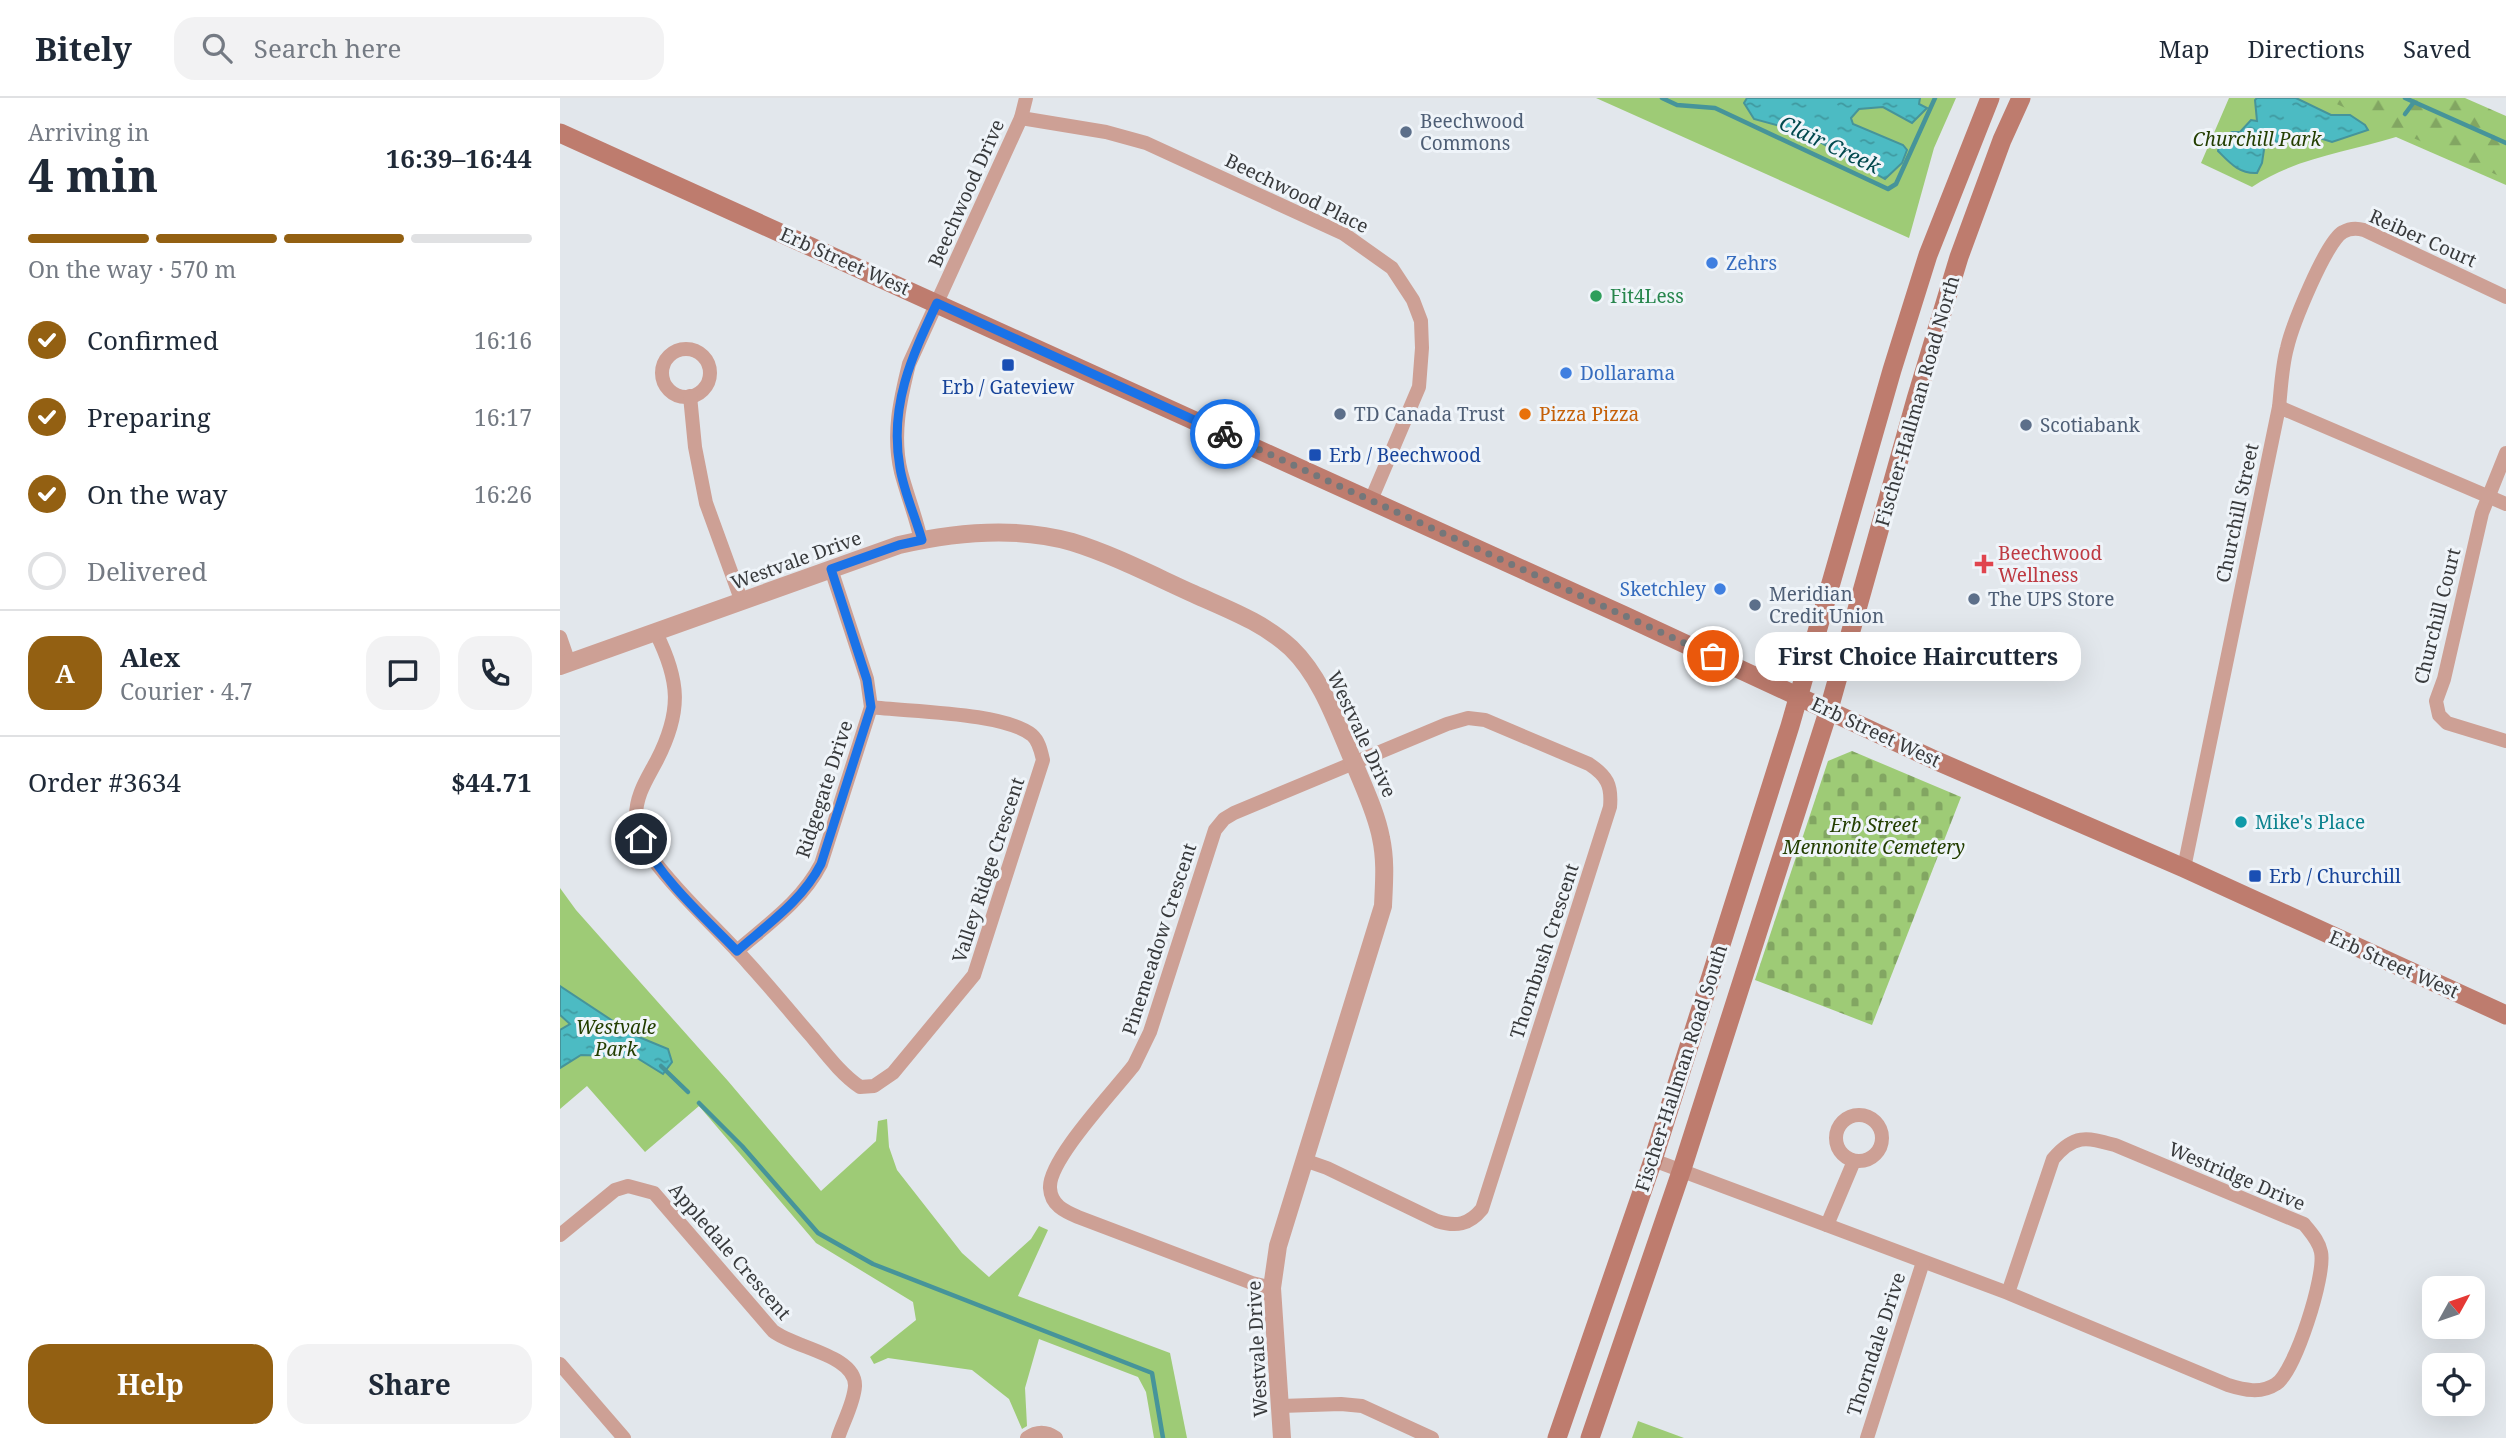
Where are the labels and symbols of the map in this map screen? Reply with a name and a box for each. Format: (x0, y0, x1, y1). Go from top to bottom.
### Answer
place label: Beechwood Commons (1420, 108, 1524, 156)
water label: Clair Creek (1775, 108, 1886, 180)
street label: Beechwood Drive (922, 115, 1010, 271)
marker: Beechwood Commons (1398, 124, 1414, 140)
park label: Churchill Park (2193, 126, 2322, 152)
street label: Beechwood Place (1221, 147, 1373, 239)
street label: Reiber Court (2365, 203, 2481, 273)
street label: Erb Street West (776, 221, 914, 301)
place label: Zehrs (1726, 250, 1777, 276)
marker: Zehrs (1704, 255, 1720, 271)
street label: Fischer-Hallman Road North (1869, 273, 1965, 529)
place label: Fit4Less (1610, 283, 1684, 309)
marker: Fit4Less (1588, 288, 1604, 304)
marker: Erb / Gateview (1000, 357, 1016, 373)
place label: Dollarama (1580, 360, 1675, 386)
marker: Dollarama (1558, 365, 1574, 381)
place label: Erb / Gateview (942, 374, 1075, 400)
courier (1190, 399, 1260, 469)
place label: TD Canada Trust (1354, 401, 1505, 427)
place label: Pizza Pizza (1539, 401, 1639, 427)
marker: TD Canada Trust (1332, 406, 1348, 422)
marker: Pizza Pizza (1517, 406, 1533, 422)
place label: Scotiabank (2040, 412, 2141, 438)
marker: Scotiabank (2018, 417, 2034, 433)
street label: Churchill Street (2210, 441, 2265, 585)
place label: Erb / Beechwood (1329, 442, 1481, 468)
marker: Erb / Beechwood (1307, 447, 1323, 463)
street label: Westvale Drive (727, 524, 865, 596)
place label: Beechwood Wellness (1998, 540, 2102, 588)
street label: Churchill Court (2408, 545, 2467, 687)
marker: Beechwood Wellness (1976, 556, 1992, 572)
place label: Sketchley (1620, 576, 1706, 602)
marker: Sketchley (1712, 581, 1728, 597)
place label: Meridian Credit Union (1769, 581, 1884, 629)
place label: The UPS Store (1988, 586, 2114, 612)
marker: The UPS Store (1966, 591, 1982, 607)
marker: Meridian Credit Union (1747, 597, 1763, 613)
pin (1683, 626, 1743, 686)
callout: First Choice Haircutters (1755, 632, 2080, 680)
street label: Westvale Drive (1321, 666, 1403, 802)
street label: Erb Street West (1807, 691, 1945, 773)
street label: Ridgegate Drive (789, 717, 859, 861)
street label: Valley Ridge Crescent (946, 774, 1030, 966)
pin (611, 809, 671, 869)
place label: Mike's Place (2255, 809, 2365, 835)
park label: Erb Street Mennonite Cemetery (1782, 812, 1965, 860)
marker: Mike's Place (2233, 814, 2249, 830)
street label: Pinemeadow Crescent (1116, 839, 1202, 1038)
street label: Thornbush Crescent (1503, 860, 1585, 1042)
place label: Erb / Churchill (2269, 863, 2401, 889)
marker: Erb / Churchill (2247, 868, 2263, 884)
street label: Erb Street West (2325, 924, 2463, 1004)
street label: Fischer-Hallman Road South (1629, 941, 1733, 1195)
park label: Westvale Park (576, 1014, 656, 1062)
street label: Westridge Drive (2165, 1135, 2309, 1217)
street label: Appledale Crescent (663, 1177, 797, 1325)
street label: Thorndale Drive (1841, 1269, 1911, 1419)
north arrow (2422, 1276, 2485, 1339)
street label: Westvale Drive (1240, 1280, 1274, 1418)

